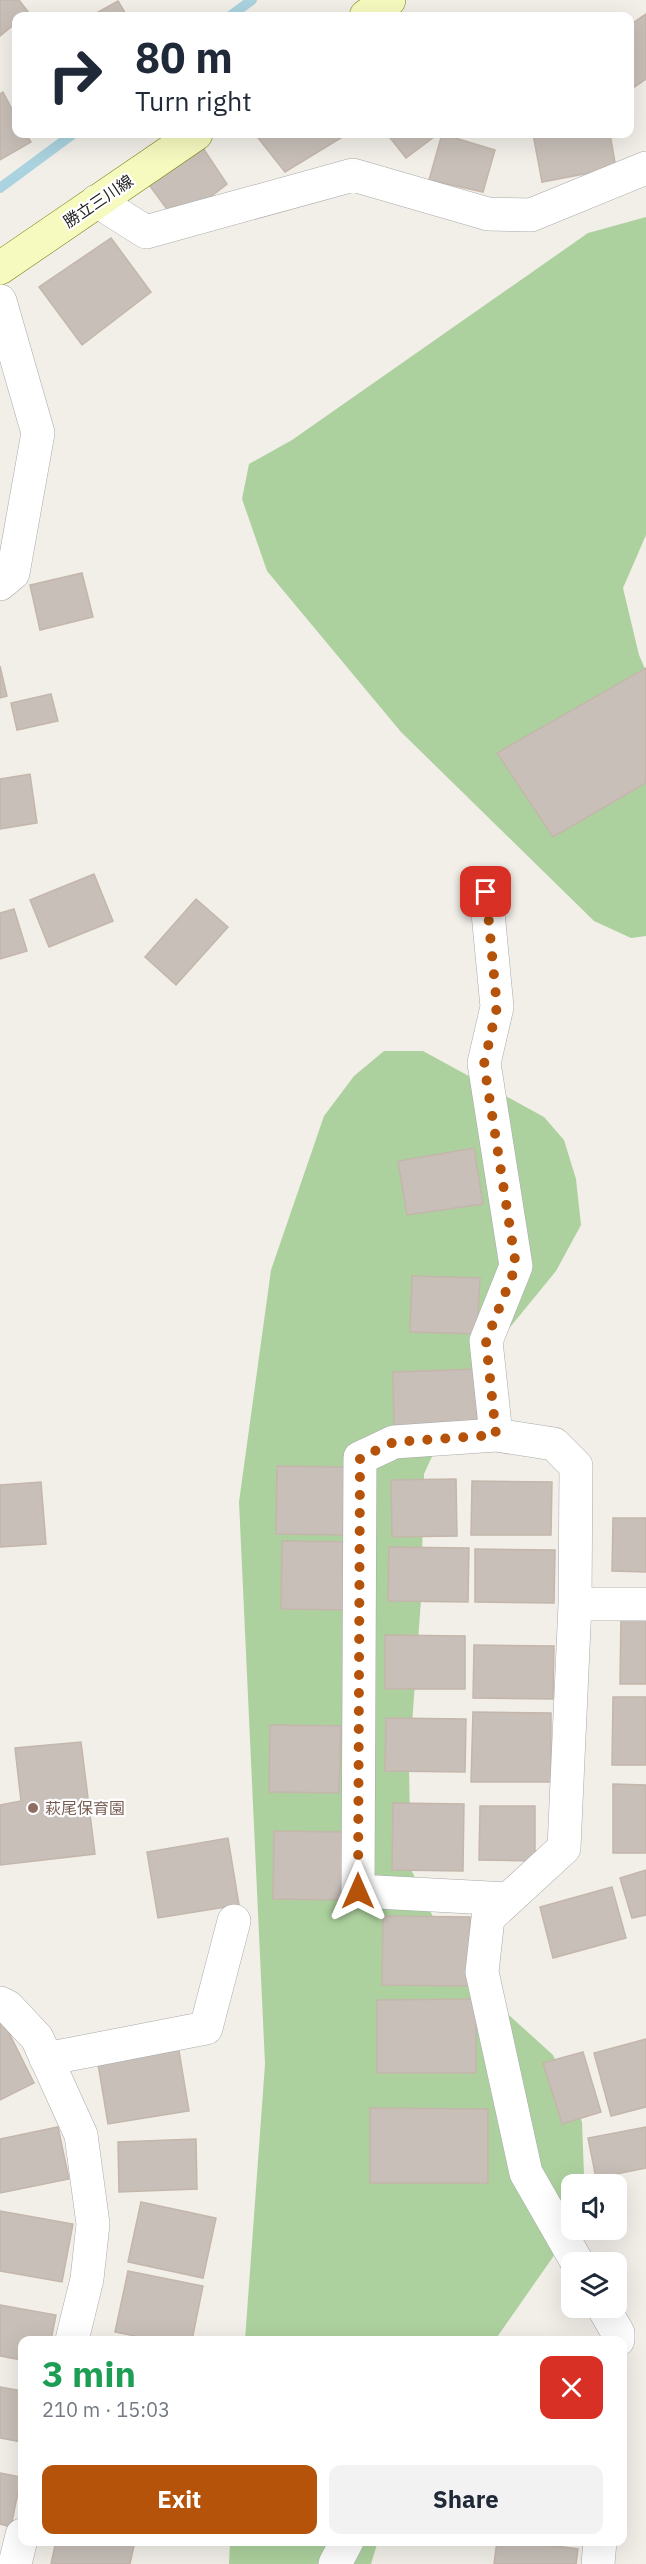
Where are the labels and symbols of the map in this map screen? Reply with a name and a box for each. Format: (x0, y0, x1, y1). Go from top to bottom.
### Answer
street label: 勝立三川線 (59, 170, 137, 232)
pin (460, 866, 511, 917)
place label: 萩尾保育園 (45, 1798, 125, 1818)
marker: 萩尾保育園 (26, 1801, 40, 1815)
position arrow (326, 1859, 390, 1923)

